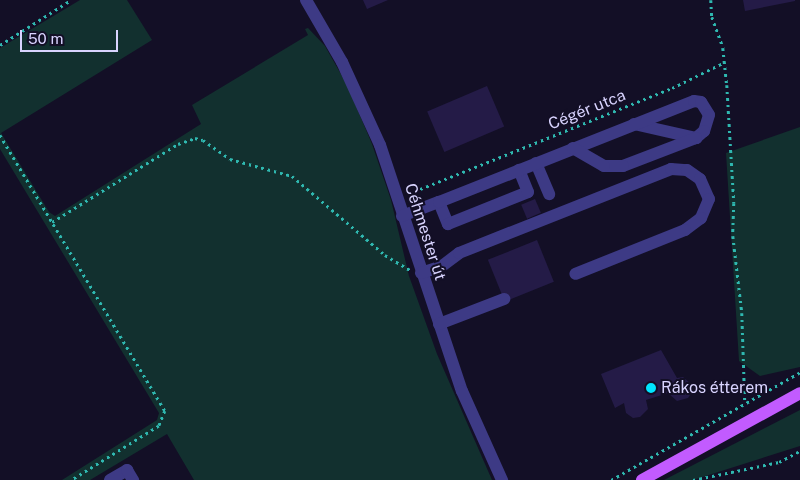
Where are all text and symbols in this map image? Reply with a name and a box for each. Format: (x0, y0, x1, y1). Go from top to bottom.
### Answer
scale bar (22, 20, 120, 52)
text: 50 m (28, 30, 63, 47)
street label: Cégér utca (546, 86, 628, 134)
street label: Céhmester út (400, 181, 450, 283)
place label: Rákos étterem (661, 378, 768, 398)
marker: Rákos étterem (645, 382, 657, 394)

